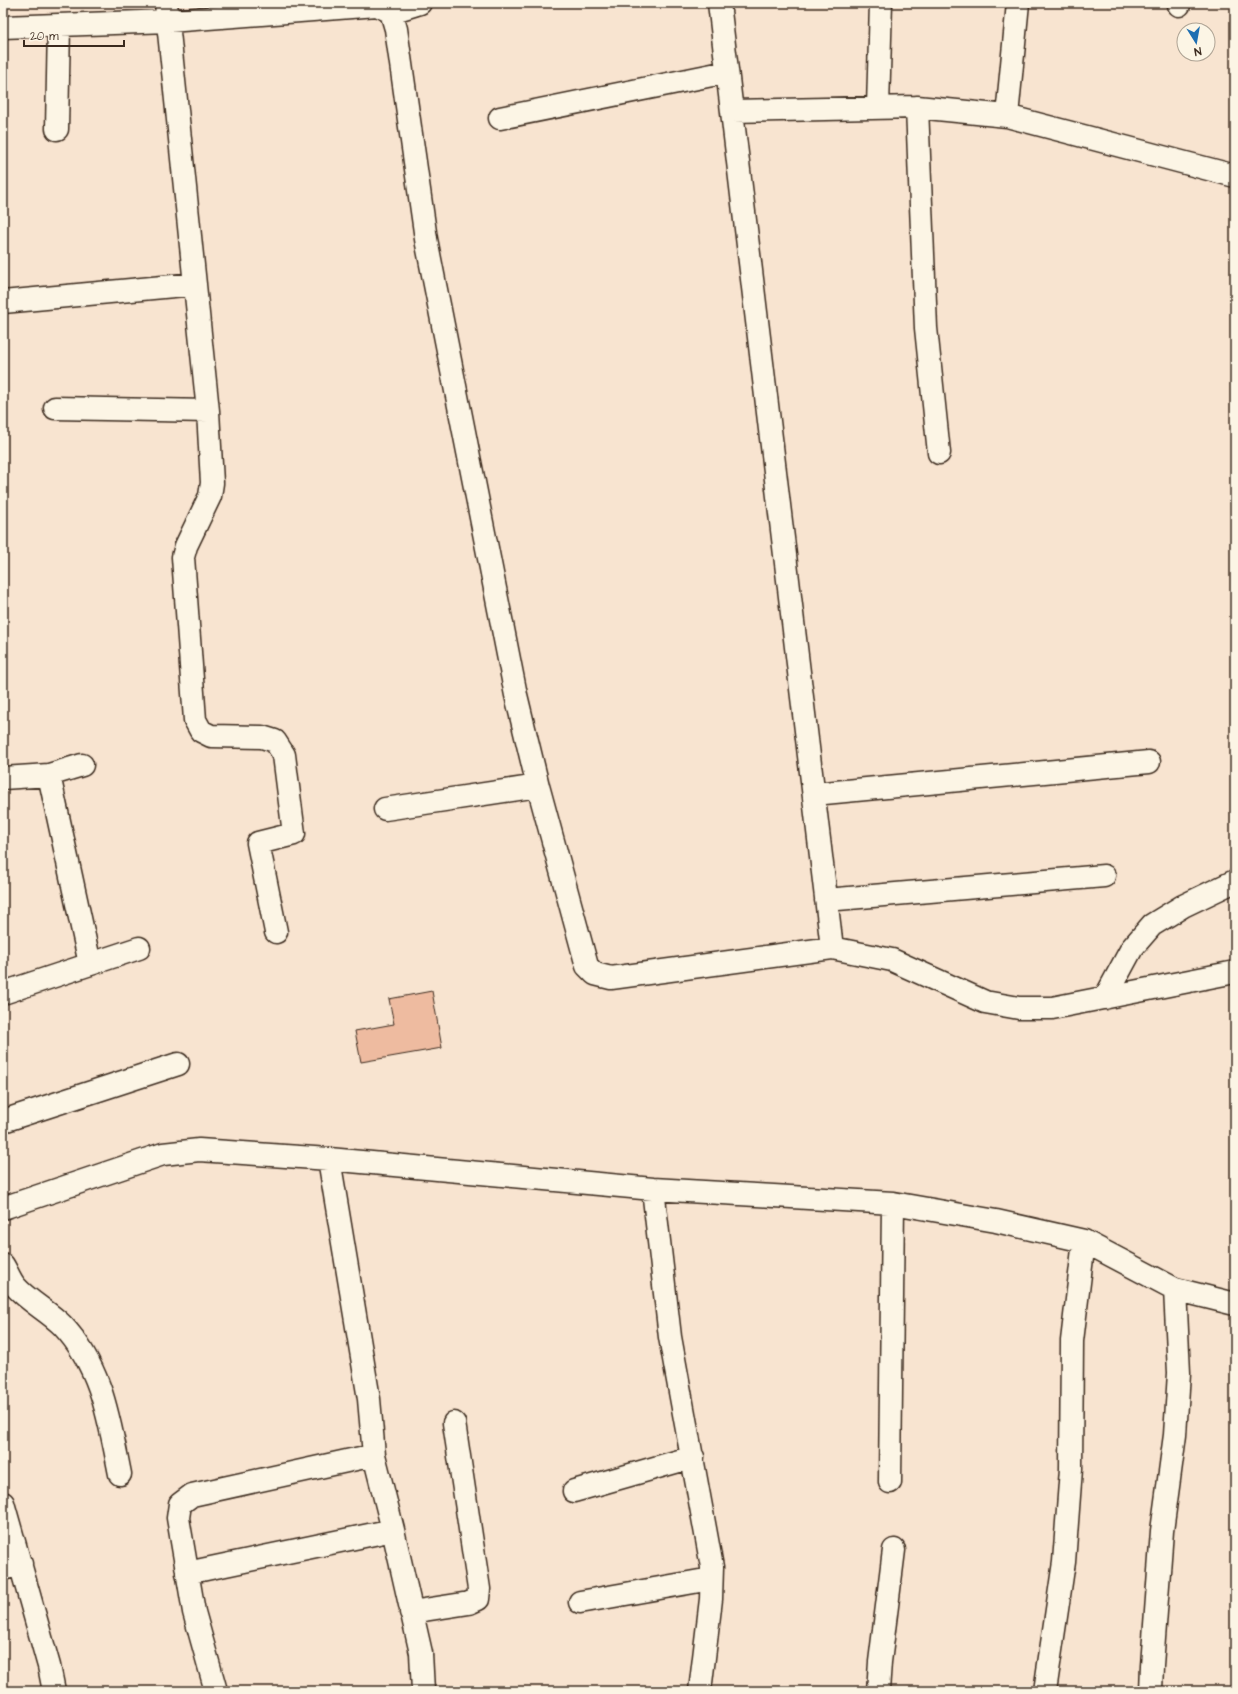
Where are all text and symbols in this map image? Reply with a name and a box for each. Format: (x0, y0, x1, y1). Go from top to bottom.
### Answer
scale bar (24, 22, 124, 48)
north arrow (1176, 22, 1216, 62)
text: 20 m (30, 28, 59, 45)
text: N (1193, 43, 1203, 59)

